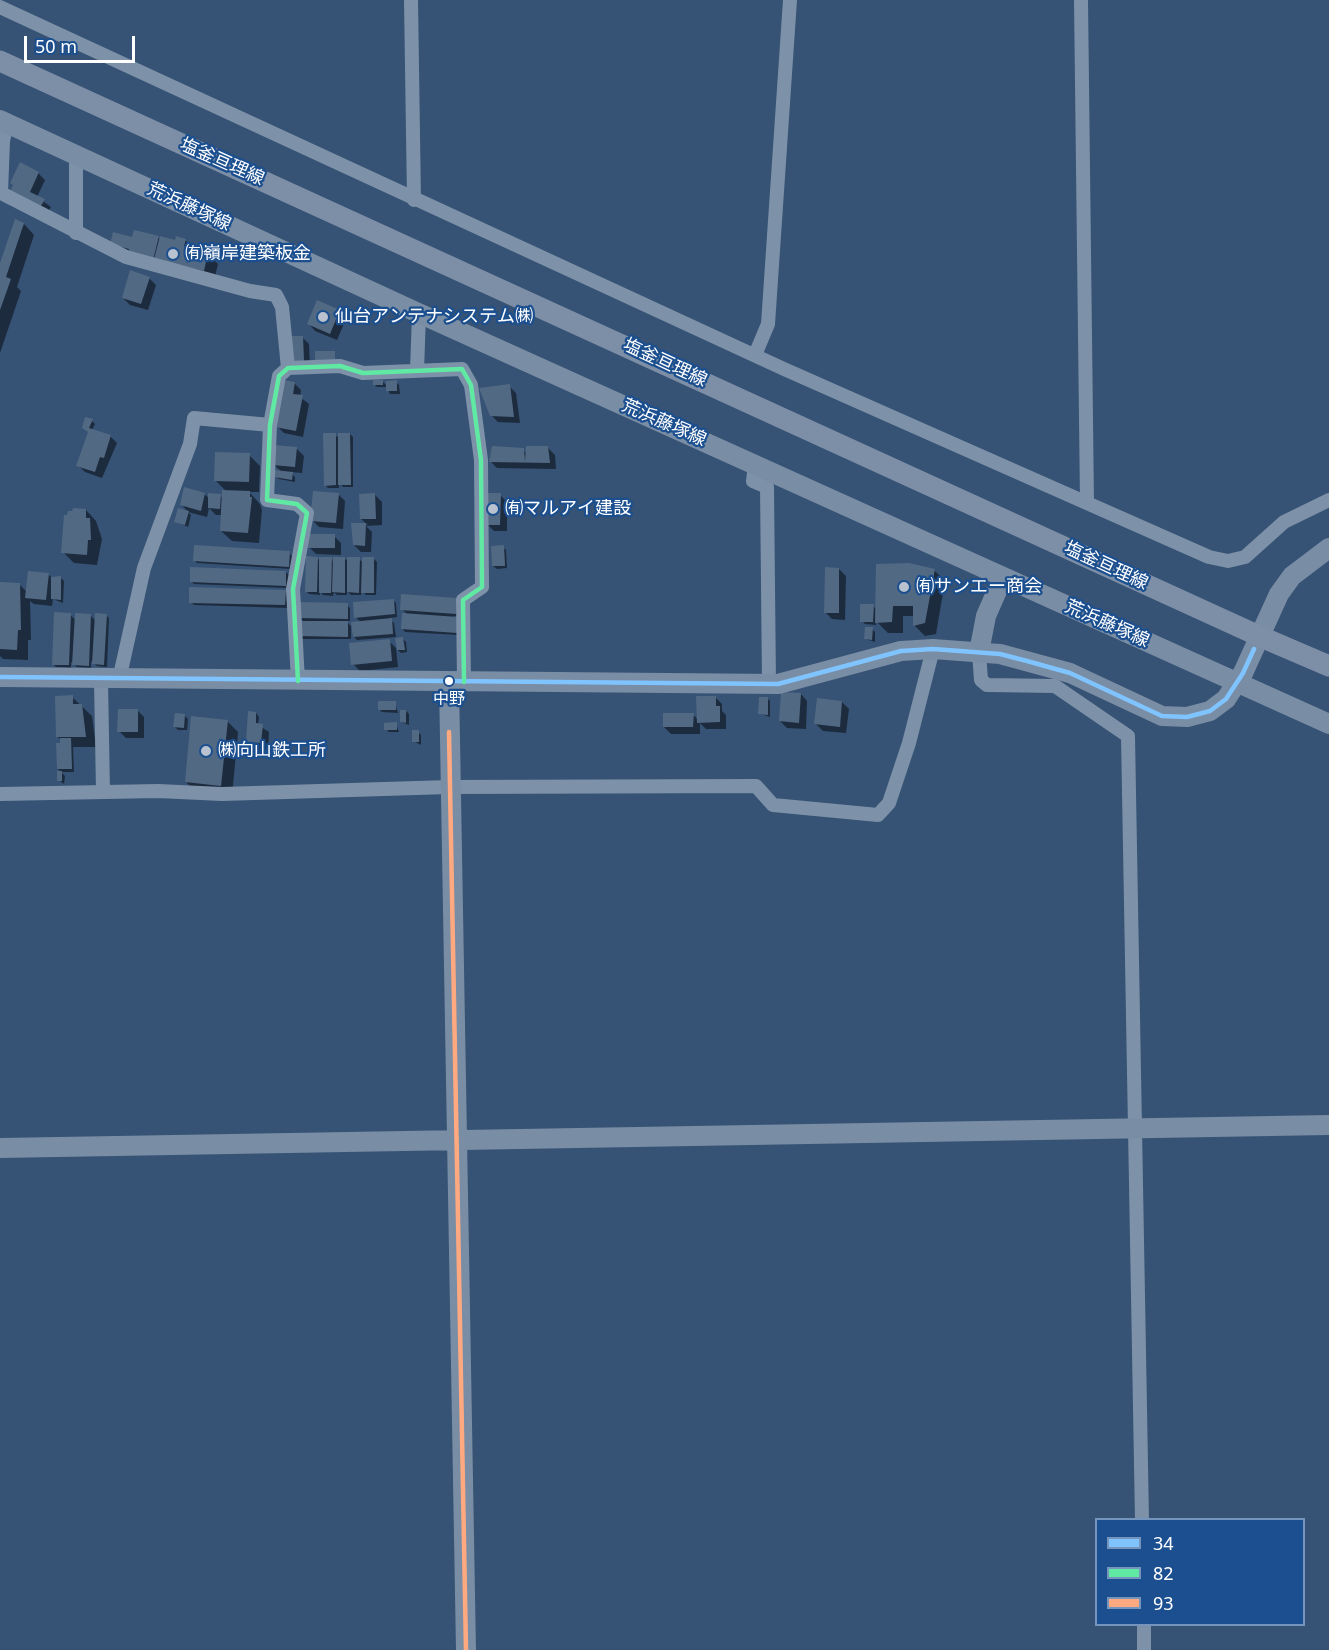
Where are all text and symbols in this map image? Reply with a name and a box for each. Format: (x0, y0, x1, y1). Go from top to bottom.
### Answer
scale bar (27, 24, 138, 62)
text: 50 m (35, 34, 77, 58)
street label: 塩釜亘理線 (176, 134, 268, 190)
street label: 荒浜藤塚線 (144, 178, 234, 236)
place label: ㈲嶺岸建築板金 (185, 243, 311, 265)
marker: ㈲嶺岸建築板金 (166, 247, 180, 261)
place label: 仙台アンテナシステム㈱ (335, 306, 533, 328)
marker: 仙台アンテナシステム㈱ (316, 310, 330, 324)
street label: 塩釜亘理線 (620, 334, 710, 392)
street label: 荒浜藤塚線 (618, 395, 710, 451)
place label: ㈲マルアイ建設 (505, 498, 631, 520)
marker: ㈲マルアイ建設 (486, 502, 500, 516)
street label: 塩釜亘理線 (1061, 537, 1151, 595)
place label: ㈲サンエー商会 (916, 576, 1042, 598)
marker: ㈲サンエー商会 (897, 580, 911, 594)
street label: 荒浜藤塚線 (1061, 596, 1153, 652)
marker: 中野 (443, 675, 455, 687)
place label: 中野 (433, 689, 465, 709)
place label: ㈱向山鉄工所 (218, 740, 326, 762)
marker: ㈱向山鉄工所 (199, 744, 213, 758)
legend (1095, 1518, 1305, 1626)
text: 34 (1153, 1531, 1174, 1555)
text: 82 (1153, 1561, 1174, 1585)
text: 93 (1153, 1591, 1174, 1615)

